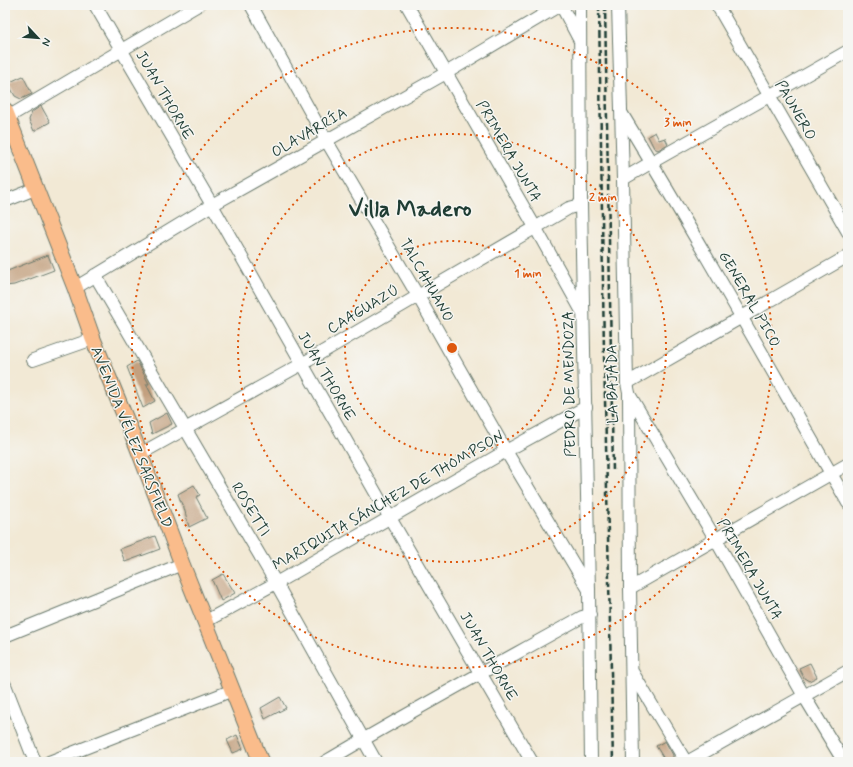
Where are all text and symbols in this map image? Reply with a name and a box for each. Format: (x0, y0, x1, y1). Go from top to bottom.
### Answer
north arrow (18, 18, 58, 58)
text: N (38, 36, 54, 48)
street label: JUAN THORNE (130, 47, 198, 144)
street label: PAUNERO (770, 77, 820, 144)
street label: PRIMERA JUNTA (471, 97, 545, 206)
street label: OLAVARRÍA (268, 102, 351, 163)
text: 3 min (664, 115, 692, 131)
text: 2 min (589, 190, 617, 206)
district label: Villa Madero (349, 195, 471, 225)
street label: TALCAHUANO (394, 235, 458, 326)
street label: GENERAL PICO (713, 248, 785, 351)
text: 1 min (514, 266, 542, 282)
street label: CAAGUAZÚ (324, 281, 403, 339)
street label: PEDRO DE MENDOZA (559, 311, 581, 457)
street label: JUAN THORNE (292, 328, 360, 425)
centre of rings (445, 341, 459, 355)
street label: AVENIDA VÉLEZ SARSFIELD (85, 343, 178, 531)
street label: LA BAJADA (602, 344, 624, 424)
street label: MARIQUITA SÁNCHEZ DE THOMPSON (269, 425, 508, 576)
street label: ROSETTI (226, 479, 274, 540)
street label: PRIMERA JUNTA (712, 515, 786, 624)
street label: JUAN THORNE (454, 608, 522, 705)

